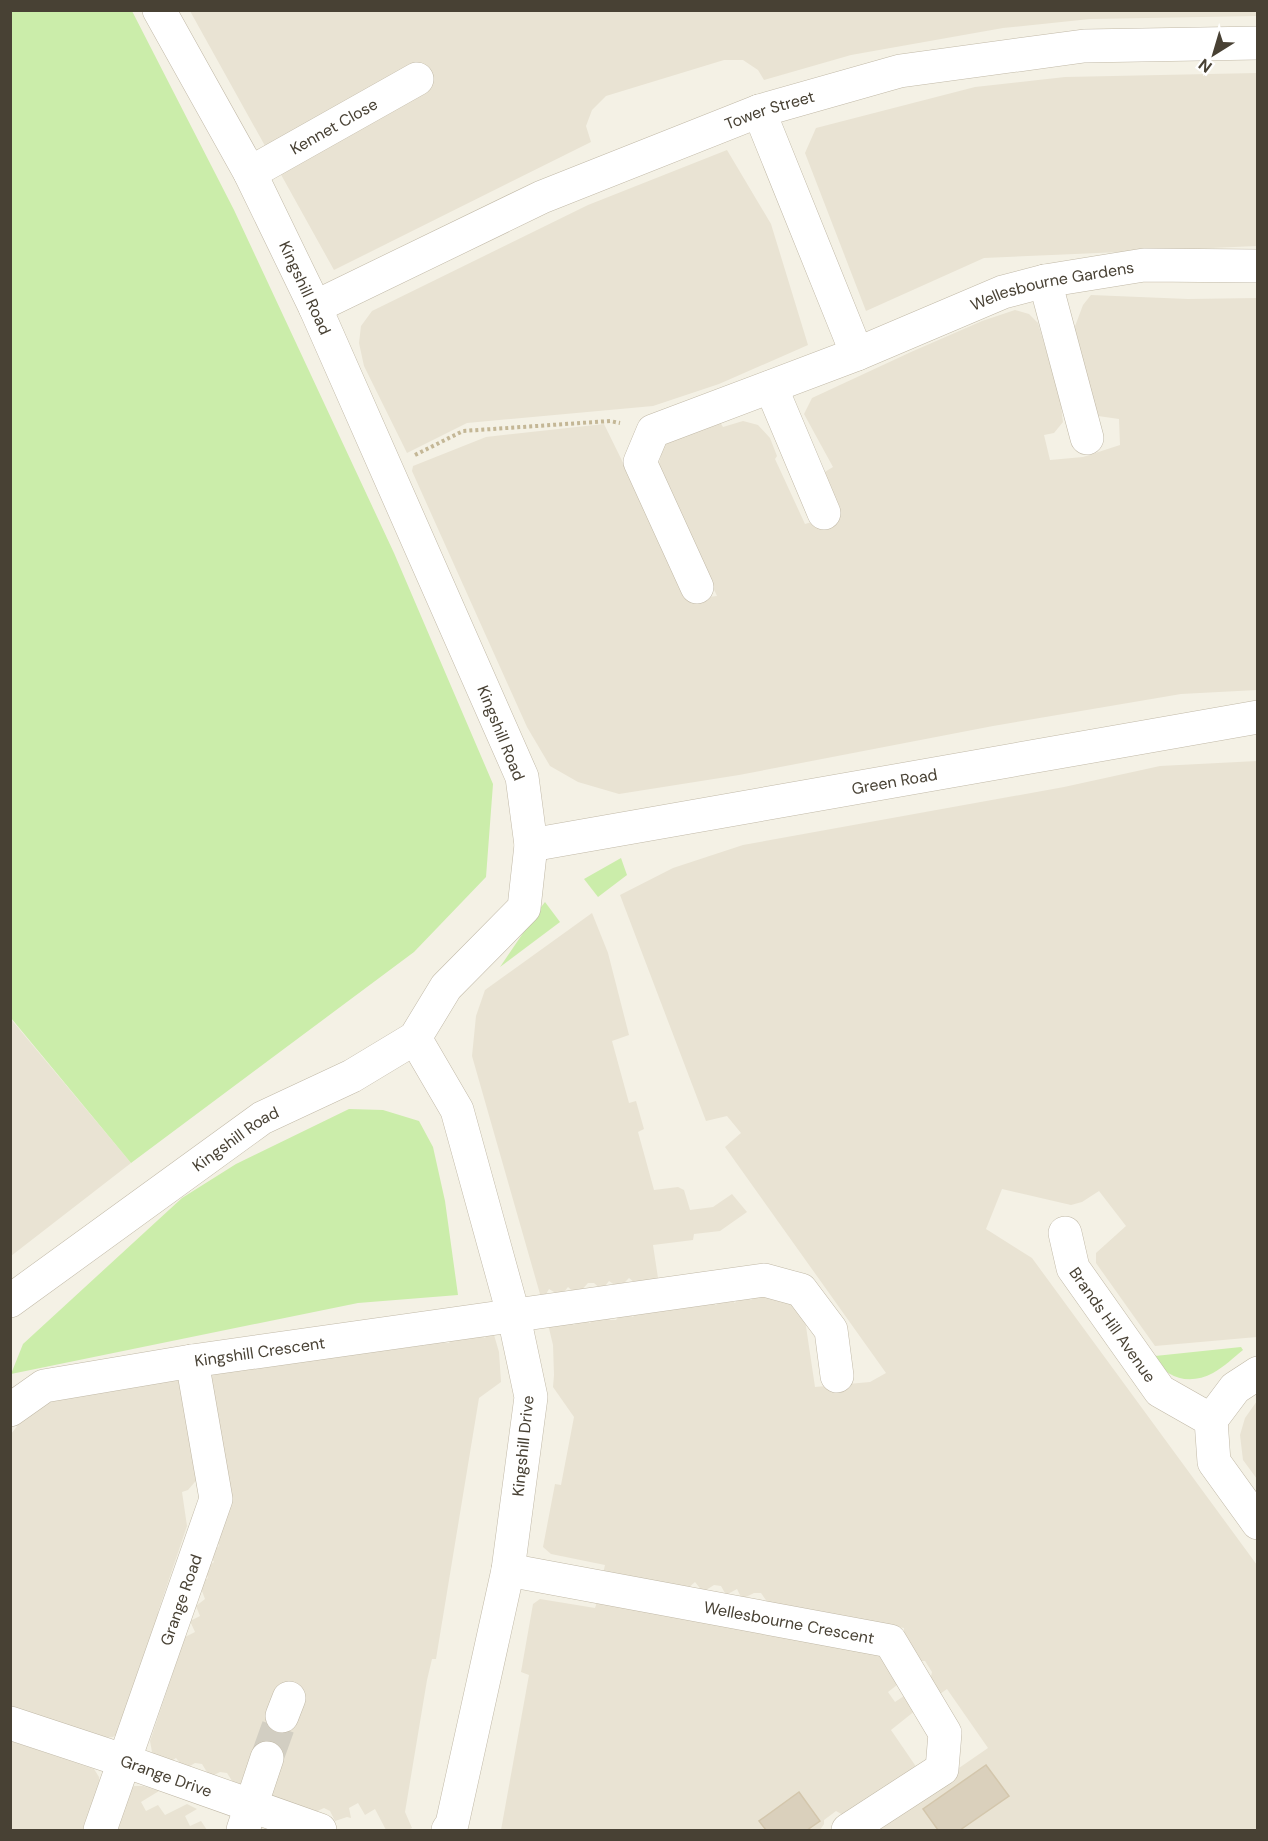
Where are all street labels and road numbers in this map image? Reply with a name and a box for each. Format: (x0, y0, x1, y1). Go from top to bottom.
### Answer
street label: Tower Street (721, 85, 817, 134)
street label: Kennet Close (286, 93, 381, 159)
street label: Kingshill Road (274, 238, 336, 338)
street label: Wellesbourne Gardens (967, 256, 1135, 315)
street label: Kingshill Road (472, 682, 530, 784)
street label: Green Road (850, 763, 939, 799)
street label: Kingshill Road (188, 1101, 282, 1176)
street label: Brands Hill Avenue (1065, 1263, 1161, 1386)
street label: Kingshill Crescent (193, 1332, 326, 1371)
street label: Kingshill Drive (507, 1394, 539, 1498)
street label: Grange Road (155, 1551, 206, 1648)
street label: Wellesbourne Crescent (702, 1596, 876, 1648)
street label: Grange Drive (118, 1750, 215, 1802)

